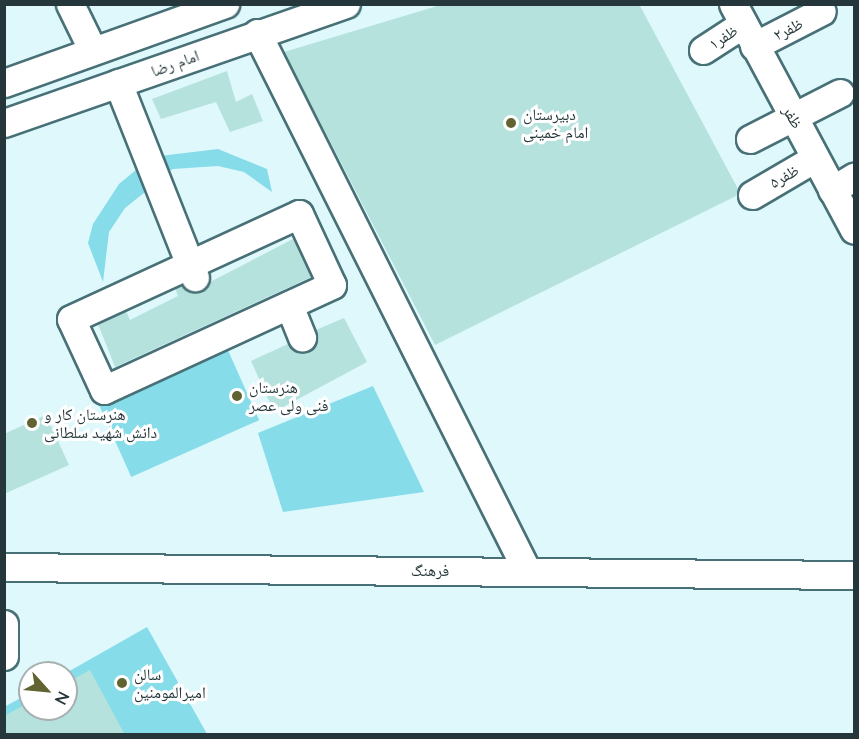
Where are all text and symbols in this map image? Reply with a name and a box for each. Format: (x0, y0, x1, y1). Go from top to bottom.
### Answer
street label: ظفر۲ (770, 14, 806, 44)
street label: ظفر۱ (705, 21, 741, 53)
street label: امام رضا (148, 45, 202, 81)
street label: ظفر (779, 102, 807, 132)
place label: دبیرستان امام خمینی (523, 104, 588, 142)
marker: دبیرستان امام خمینی (504, 116, 518, 130)
street label: ظفر۵ (766, 160, 802, 192)
place label: هنرستان فنی ولی عصر (249, 377, 328, 415)
marker: هنرستان فنی ولی عصر (230, 389, 244, 403)
place label: هنرستان کار و دانش شهید سلطانی (44, 404, 157, 442)
marker: هنرستان کار و دانش شهید سلطانی (25, 416, 39, 430)
street label: فرهنگ (411, 560, 449, 580)
north arrow (18, 661, 78, 721)
place label: سالن امیرالمومنین (134, 664, 206, 702)
marker: سالن امیرالمومنین (115, 676, 129, 690)
text: N (51, 689, 74, 708)

